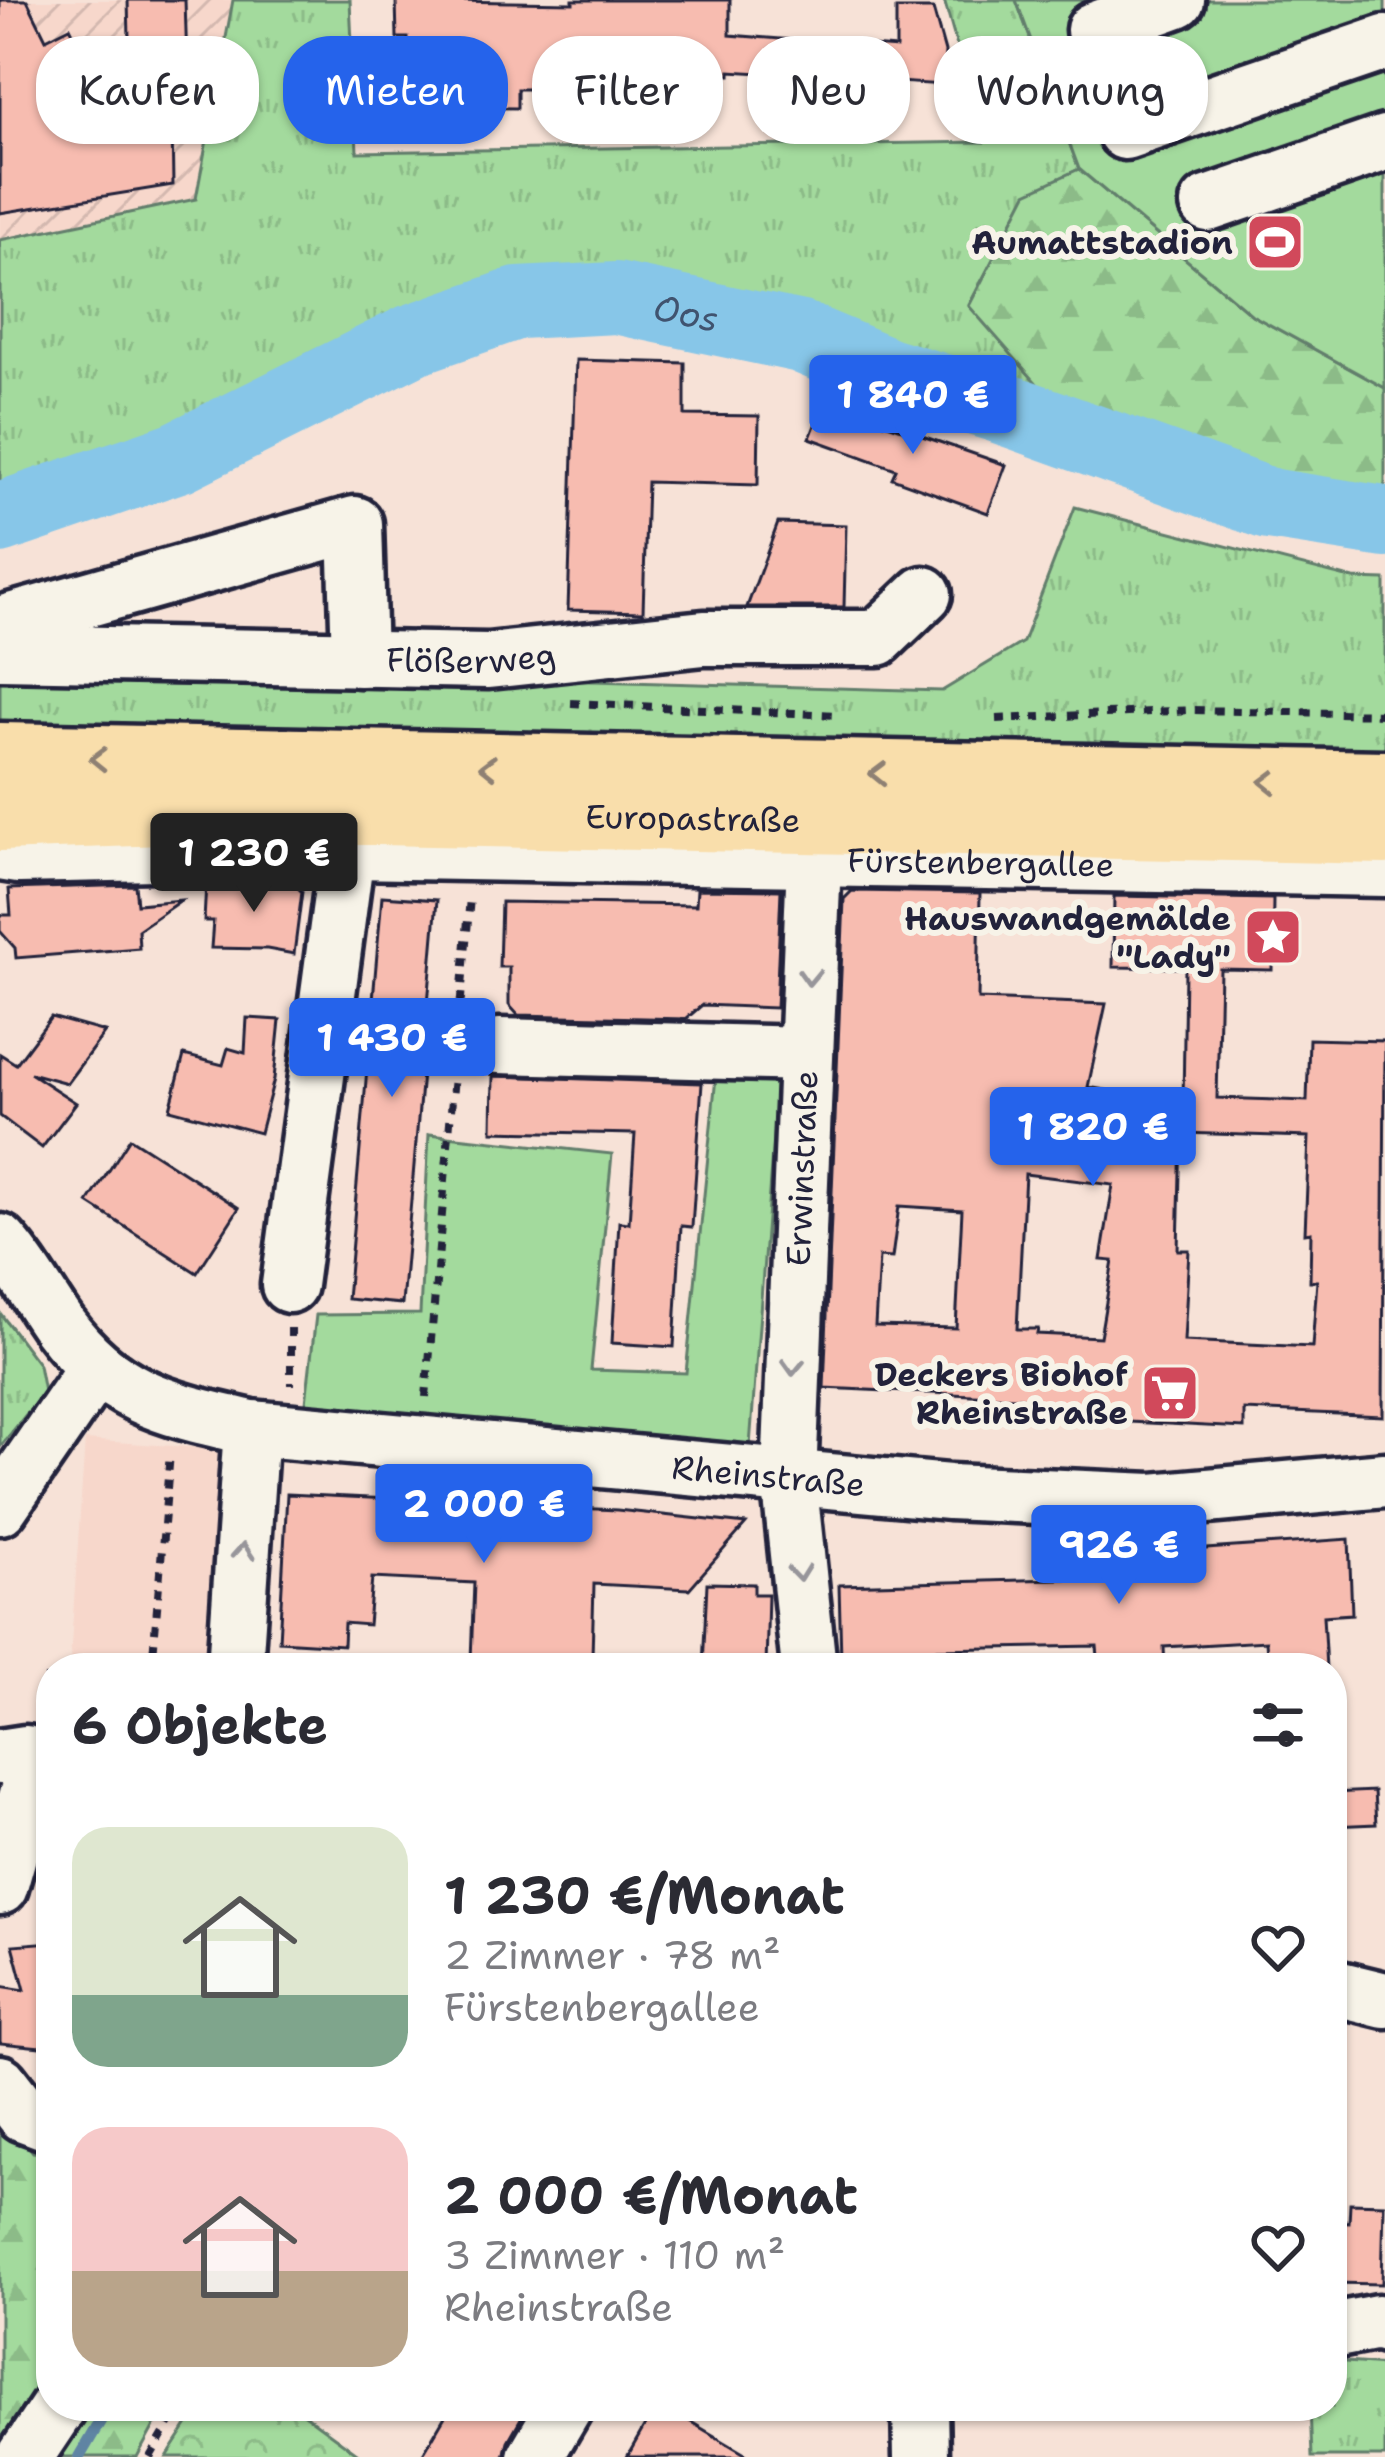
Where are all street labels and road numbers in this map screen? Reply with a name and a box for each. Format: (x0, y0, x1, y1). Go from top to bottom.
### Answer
street label: Flößerweg (386, 632, 558, 684)
street label: Europastraße (585, 794, 801, 843)
street label: Fürstenbergallee (847, 838, 1115, 887)
street label: Erwinstraße (776, 1069, 828, 1267)
street label: Rheinstraße (670, 1445, 867, 1507)

